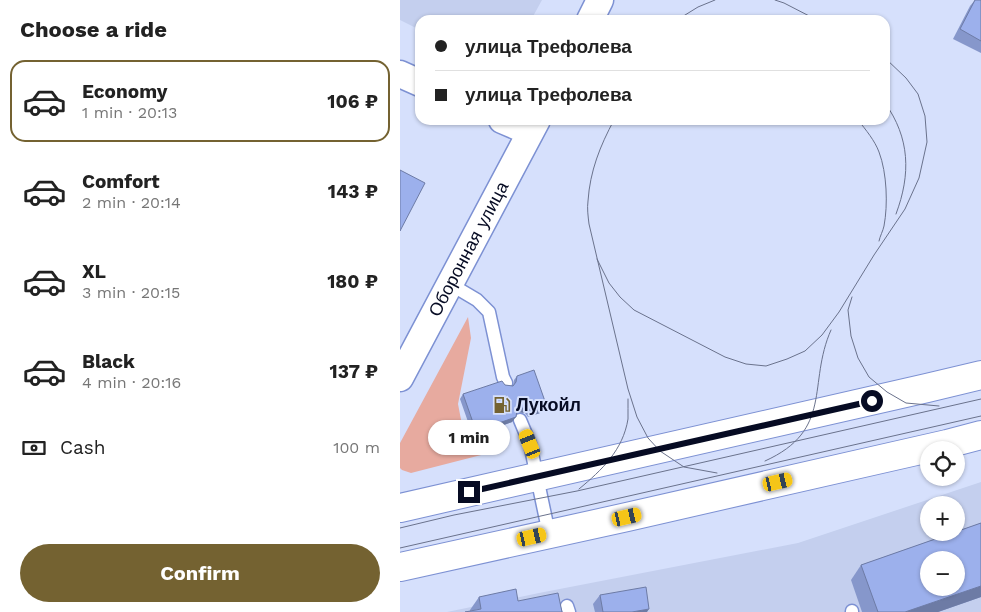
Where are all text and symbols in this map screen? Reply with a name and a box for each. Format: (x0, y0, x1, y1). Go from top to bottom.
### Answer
text: Choose a ride (20, 17, 167, 42)
text: улица Трефолева (465, 35, 632, 58)
icon: car (22, 79, 67, 124)
text: Economy (82, 80, 167, 103)
text: улица Трефолева (465, 83, 632, 106)
text: 106 ₽ (327, 90, 378, 113)
text: 1 min · 20:13 (82, 103, 177, 122)
icon: car (22, 169, 67, 214)
text: Comfort (82, 170, 160, 193)
street label: Оборонная улица (424, 177, 513, 320)
text: 143 ₽ (328, 180, 378, 203)
text: 2 min · 20:14 (82, 193, 181, 212)
icon: car (22, 259, 67, 304)
text: XL (82, 260, 106, 283)
text: 180 ₽ (327, 270, 378, 293)
text: 3 min · 20:15 (82, 283, 180, 302)
icon: car (22, 349, 67, 394)
text: Black (82, 350, 135, 373)
text: 137 ₽ (329, 360, 378, 383)
text: 4 min · 20:16 (82, 373, 181, 392)
route start (861, 390, 883, 412)
place label: Лукойл (516, 394, 581, 415)
fuel station icon: Лукойл (492, 395, 512, 415)
callout: 1 min (428, 420, 510, 454)
car (517, 427, 542, 461)
text: 1 min (448, 428, 490, 447)
icon: cash (20, 434, 48, 462)
text: Cash (60, 436, 106, 459)
text: 100 m (333, 438, 380, 457)
map controls (920, 441, 965, 596)
button: locate (920, 441, 965, 486)
car (761, 471, 794, 493)
route end (458, 481, 480, 503)
button: + (920, 496, 965, 541)
car (610, 506, 643, 528)
car (515, 526, 548, 548)
button: Confirm (20, 544, 380, 602)
button: − (920, 551, 965, 596)

